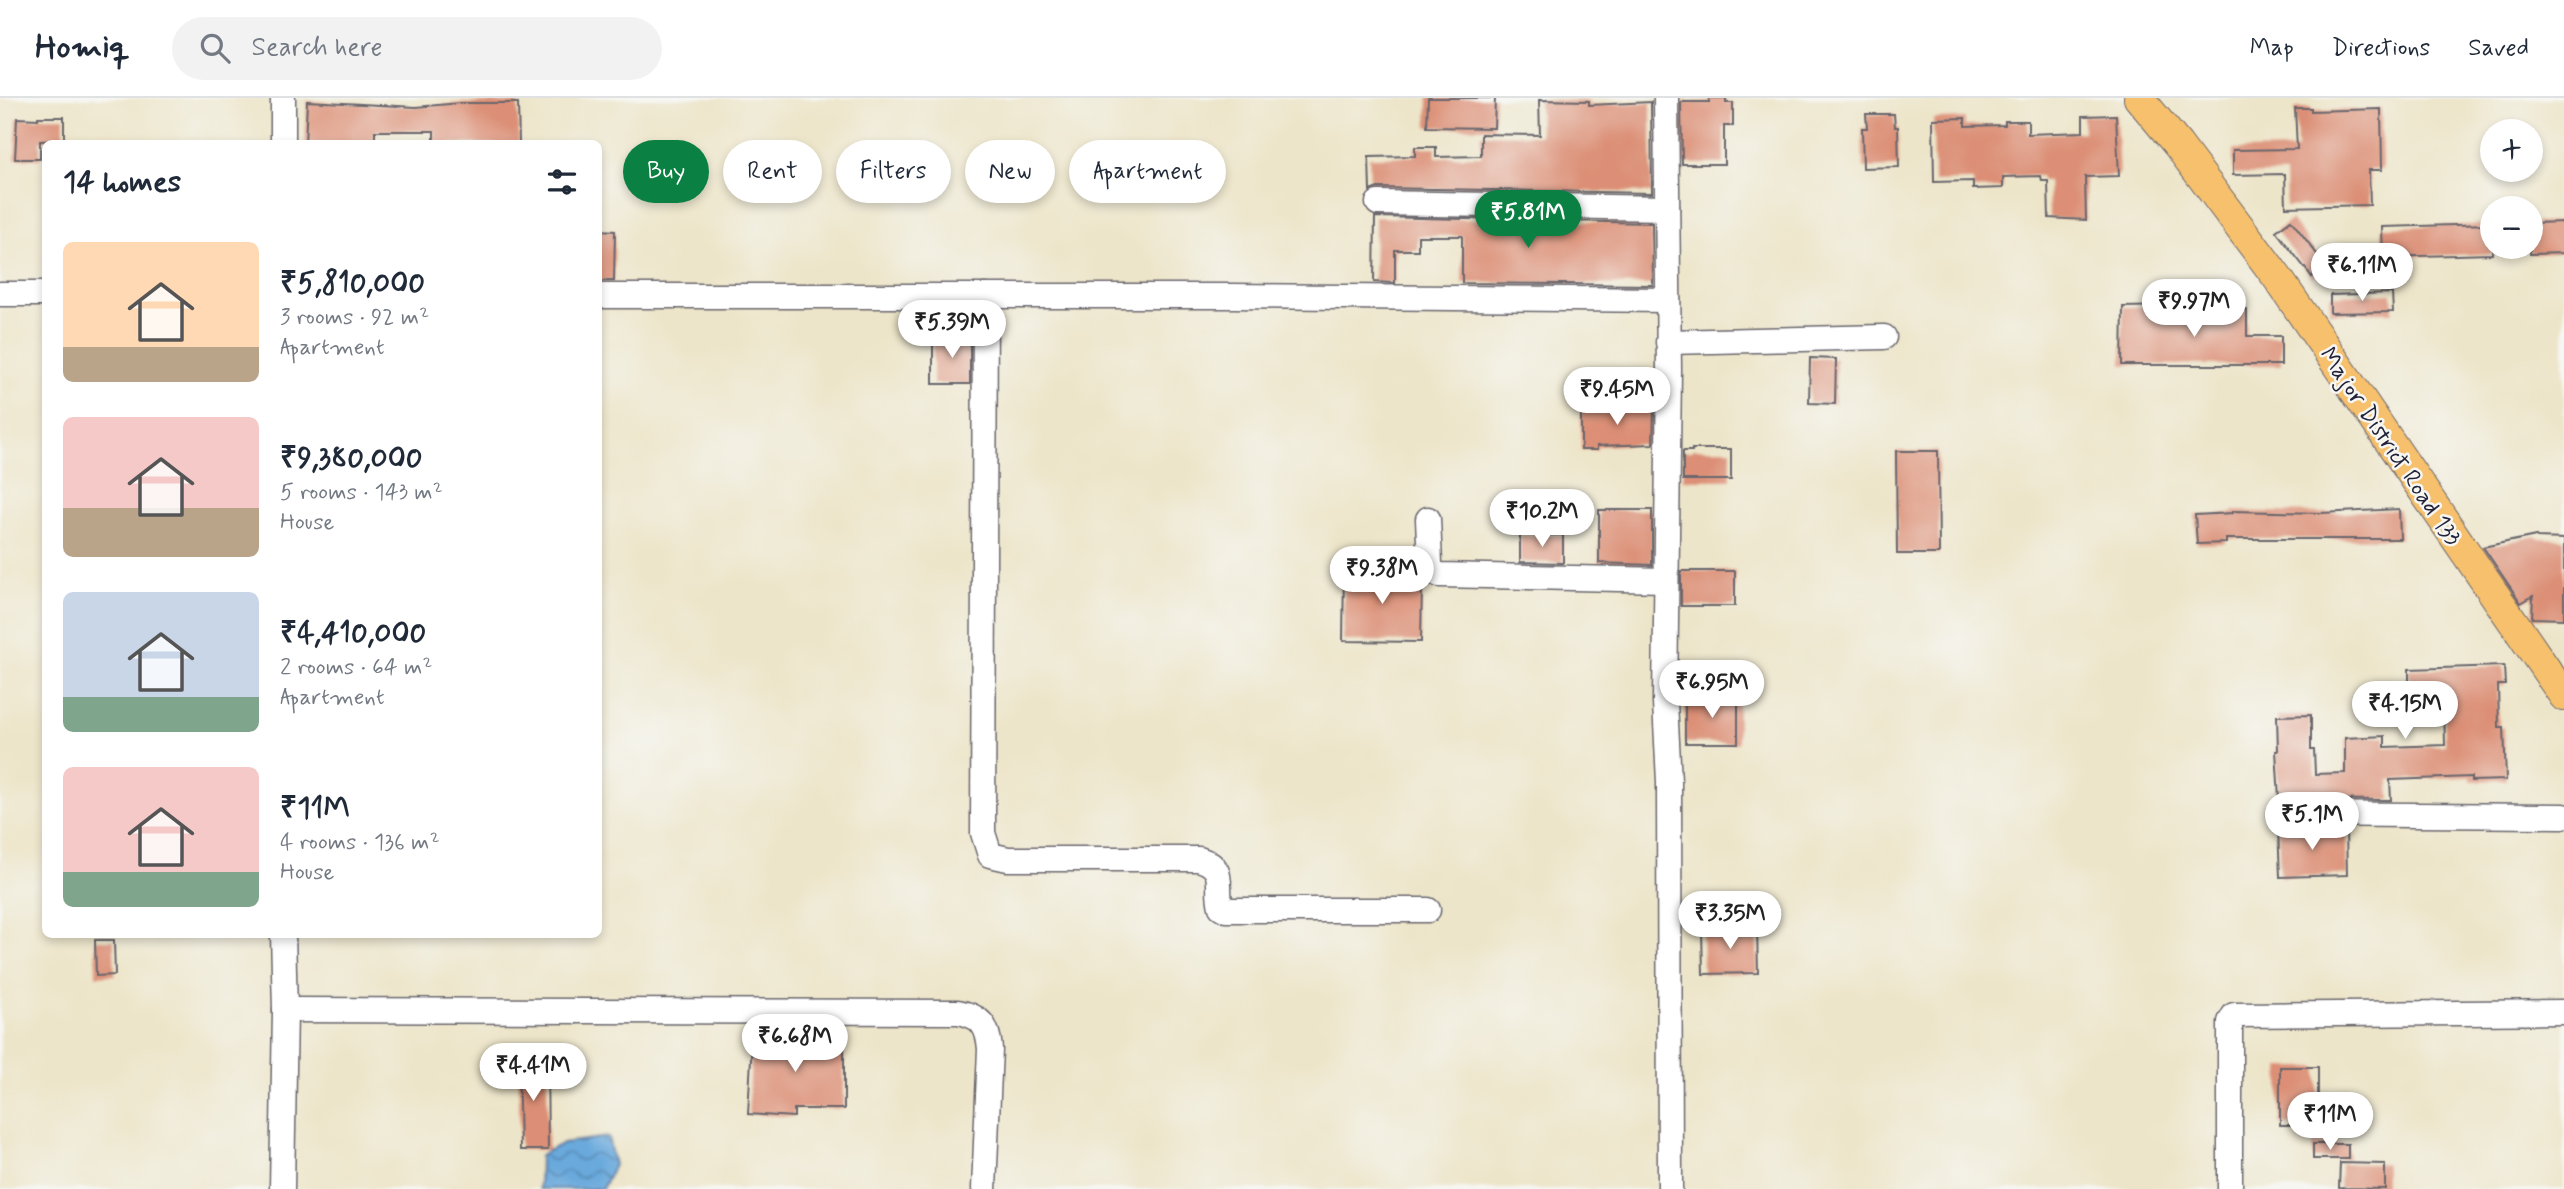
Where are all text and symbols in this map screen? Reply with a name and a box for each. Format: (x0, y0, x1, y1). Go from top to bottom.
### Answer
search box (172, 17, 662, 80)
text: Homiq (35, 26, 130, 70)
icon: search (196, 29, 234, 67)
text: Search here (252, 31, 382, 65)
text: Map (2250, 33, 2294, 64)
text: Directions (2332, 33, 2430, 64)
text: Saved (2468, 33, 2529, 64)
map controls (2480, 119, 2543, 259)
button: + (2480, 119, 2543, 182)
chip: Buy (623, 140, 709, 203)
chip: Rent (723, 140, 822, 203)
chip: Filters (836, 140, 951, 203)
chip: New (965, 140, 1055, 203)
chip: Apartment (1069, 140, 1226, 203)
text: 14 homes (63, 163, 181, 202)
icon: filters (543, 163, 581, 201)
pin: ₹5.81M (1471, 190, 1585, 250)
button: − (2480, 196, 2543, 259)
text: ₹5.81M (1491, 198, 1565, 228)
pin: ₹6.11M (2305, 244, 2419, 303)
text: ₹6.11M (2327, 251, 2397, 281)
text: ₹5,810,000 (280, 264, 425, 303)
icon: home (119, 270, 203, 354)
pin: ₹9.97M (2137, 280, 2251, 339)
text: ₹9.97M (2158, 287, 2230, 317)
pin: ₹5.39M (895, 300, 1009, 360)
text: 3 rooms · 92 m² (280, 303, 429, 333)
text: ₹5.39M (914, 308, 990, 338)
text: Apartment (280, 333, 385, 363)
street label: Major District Road 133 (2312, 341, 2468, 552)
pin: ₹9.45M (1560, 368, 1674, 427)
text: ₹9.45M (1579, 375, 1655, 405)
text: ₹9,380,000 (280, 439, 422, 478)
icon: home (119, 445, 203, 529)
text: 5 rooms · 143 m² (280, 478, 443, 508)
pin: ₹10.2M (1485, 490, 1599, 549)
text: ₹10.2M (1506, 497, 1578, 527)
text: House (280, 508, 334, 538)
pin: ₹9.38M (1325, 546, 1439, 606)
text: ₹9.38M (1346, 554, 1418, 584)
text: ₹4,410,000 (280, 614, 426, 653)
icon: home (119, 620, 203, 704)
text: 2 rooms · 64 m² (280, 653, 432, 683)
pin: ₹6.95M (1655, 660, 1769, 720)
text: ₹6.95M (1675, 668, 1749, 698)
pin: ₹4.15M (2348, 682, 2462, 741)
text: Apartment (280, 683, 385, 713)
text: ₹4.15M (2368, 689, 2442, 719)
text: ₹11M (280, 789, 350, 828)
pin: ₹5.1M (2263, 792, 2361, 852)
icon: home (119, 795, 203, 879)
text: ₹5.1M (2281, 800, 2343, 830)
text: 4 rooms · 136 m² (280, 828, 440, 858)
text: House (280, 858, 334, 888)
pin: ₹3.35M (1673, 892, 1787, 951)
text: ₹3.35M (1694, 899, 1766, 929)
pin: ₹6.68M (738, 1014, 852, 1074)
text: ₹6.68M (758, 1022, 832, 1052)
pin: ₹4.41M (476, 1044, 590, 1103)
text: ₹4.41M (496, 1051, 570, 1081)
pin: ₹11M (2289, 1093, 2371, 1152)
text: ₹11M (2303, 1100, 2357, 1130)

